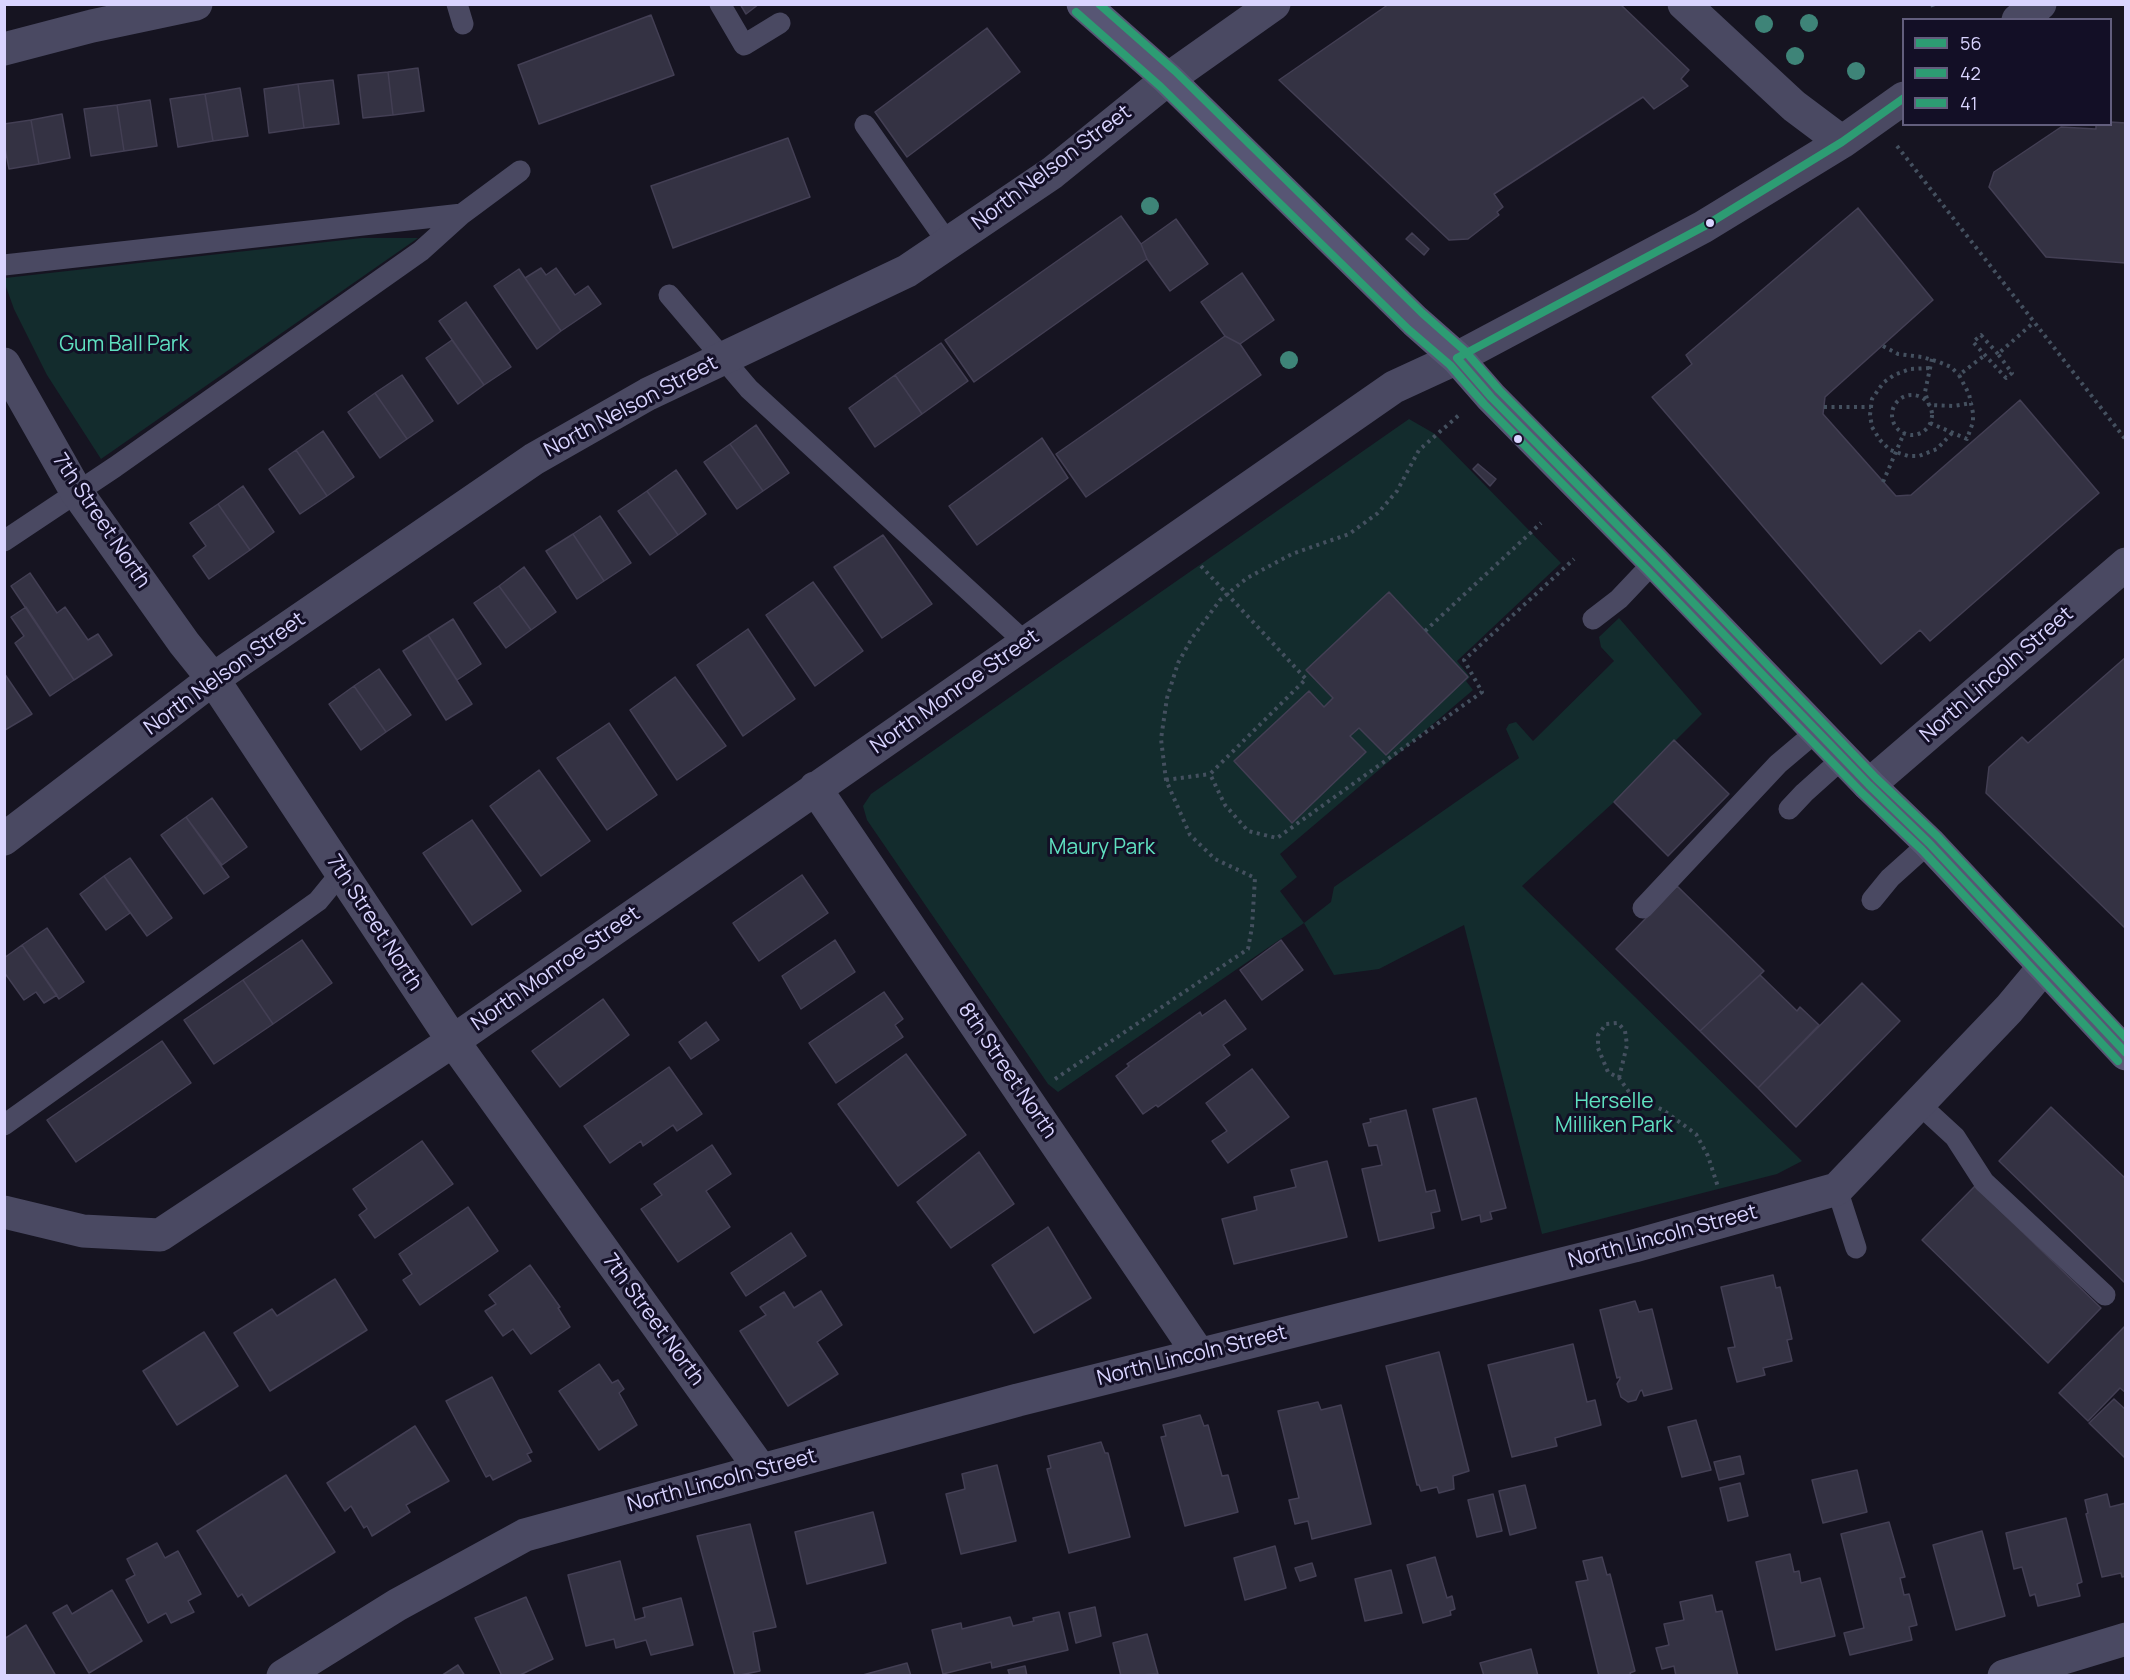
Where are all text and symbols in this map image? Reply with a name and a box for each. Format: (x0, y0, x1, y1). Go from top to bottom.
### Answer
legend (1902, 18, 2112, 126)
text: 56 (1960, 31, 1982, 55)
text: 42 (1960, 61, 1981, 85)
text: 41 (1960, 91, 1978, 115)
street label: North Nelson Street (967, 100, 1137, 236)
unlabelled marker (1704, 217, 1716, 229)
park label: Gum Ball Park (59, 332, 189, 358)
street label: North Nelson Street (540, 351, 722, 463)
unlabelled marker (1512, 433, 1524, 445)
street label: 7th Street North (47, 449, 155, 593)
street label: North Lincoln Street (1915, 602, 2079, 748)
street label: North Nelson Street (140, 607, 310, 741)
street label: North Monroe Street (866, 624, 1044, 760)
park label: Maury Park (1049, 835, 1155, 861)
street label: 7th Street North (321, 850, 427, 996)
street label: North Monroe Street (467, 901, 645, 1037)
street label: 8th Street North (952, 998, 1062, 1144)
park label: Herselle Milliken Park (1555, 1089, 1673, 1139)
street label: North Lincoln Street (1566, 1200, 1760, 1274)
street label: 7th Street North (597, 1249, 709, 1391)
street label: North Lincoln Street (1095, 1320, 1289, 1392)
street label: North Lincoln Street (625, 1444, 819, 1518)

